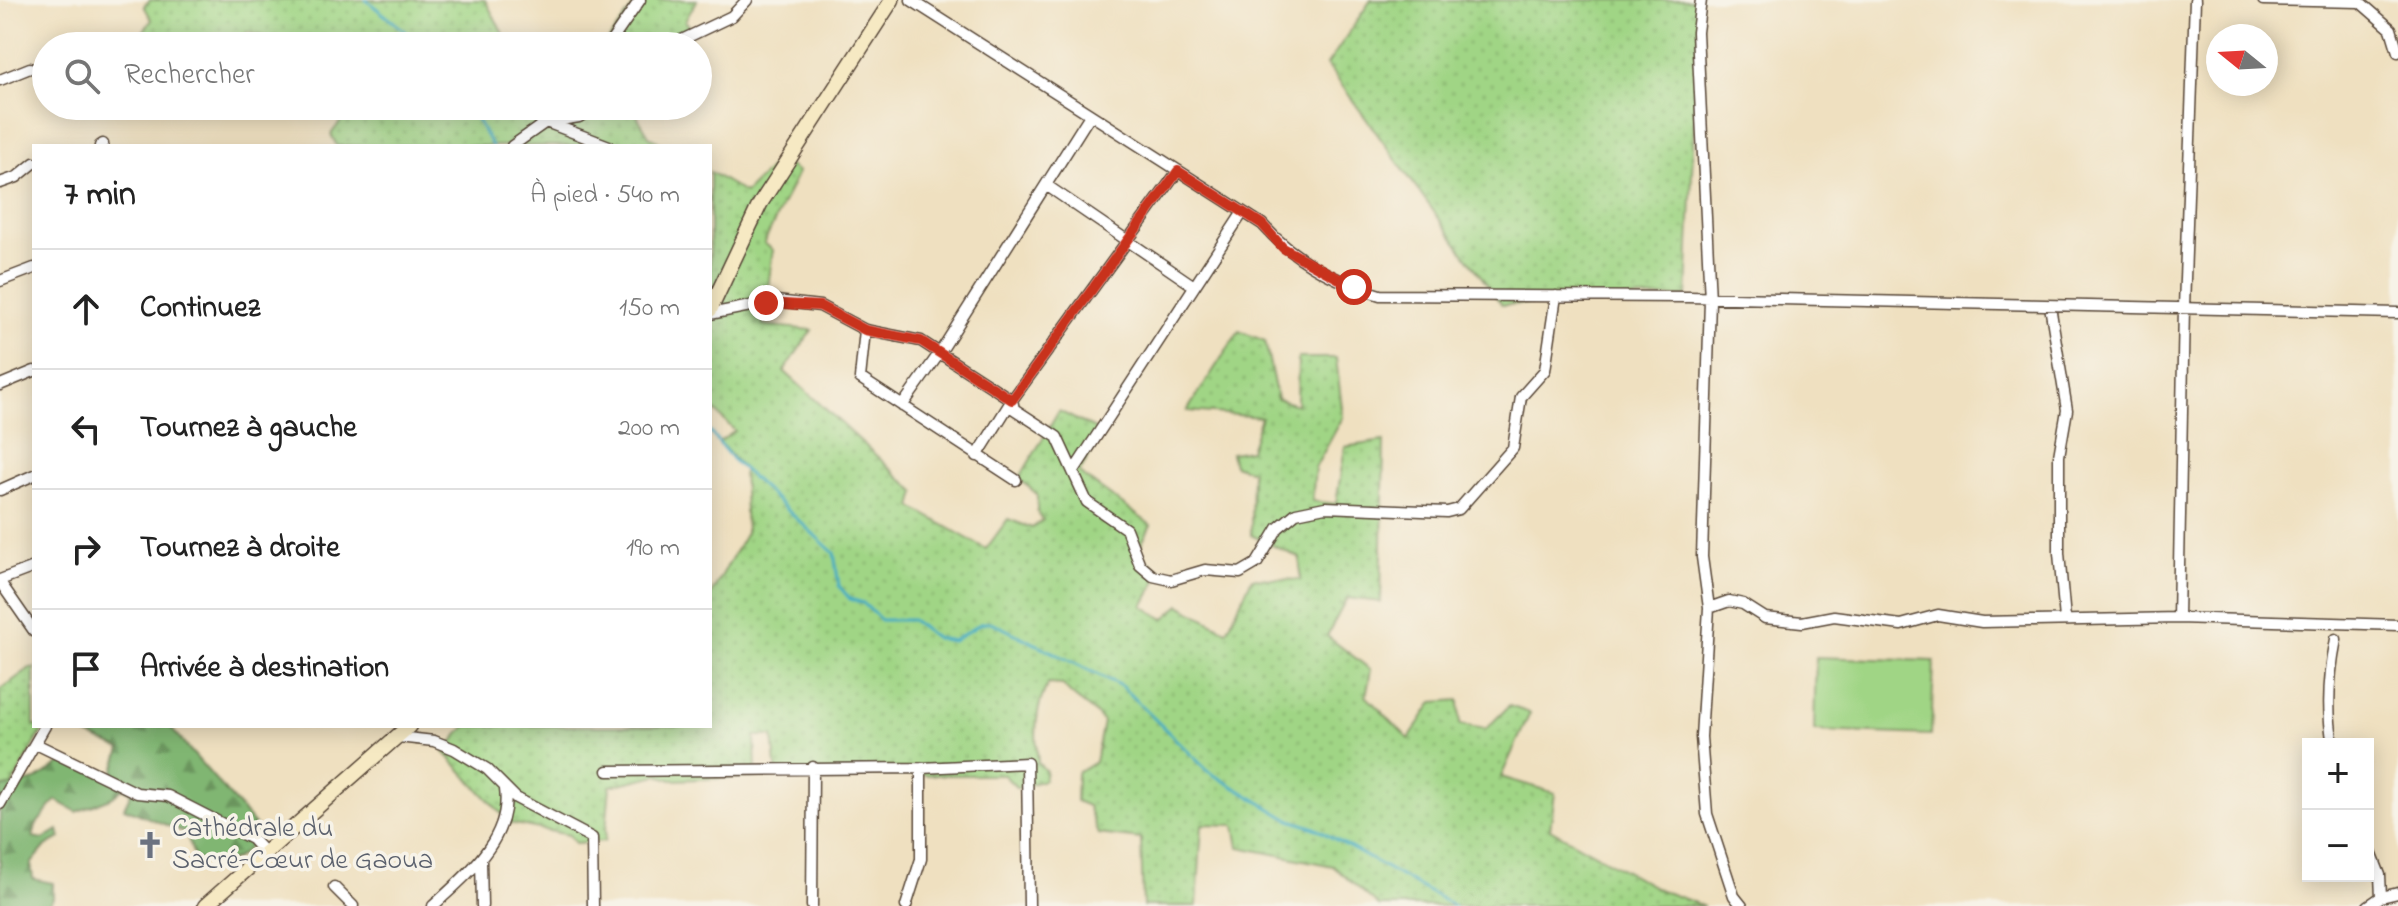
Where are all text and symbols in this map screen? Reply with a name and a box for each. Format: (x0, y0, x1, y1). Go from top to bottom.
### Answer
north arrow (2206, 24, 2278, 96)
search box (32, 32, 712, 120)
icon: search (60, 54, 104, 98)
text: Rechercher (124, 54, 255, 98)
text: 7 min (64, 171, 136, 221)
text: À pied · 540 m (530, 177, 680, 215)
route start (1336, 269, 1372, 305)
route end (748, 285, 784, 321)
icon: ahead (64, 287, 108, 331)
text: Continuez (140, 287, 260, 331)
text: 150 m (619, 290, 680, 328)
icon: left (64, 407, 108, 451)
text: Tournez à gauche (140, 407, 357, 451)
text: 200 m (618, 410, 680, 448)
icon: right (64, 527, 108, 571)
text: Tournez à droite (140, 527, 340, 571)
text: 190 m (626, 530, 680, 568)
icon: arrive (64, 647, 108, 691)
text: Arrivée à destination (140, 647, 389, 691)
map controls (2302, 738, 2374, 882)
button: + (2302, 738, 2374, 810)
place label: Cathédrale du Sacré-Cœur de Gaoua (172, 809, 433, 882)
button: − (2302, 810, 2374, 882)
church icon: Cathédrale du Sacré-Cœur de Gaoua (135, 830, 165, 860)

